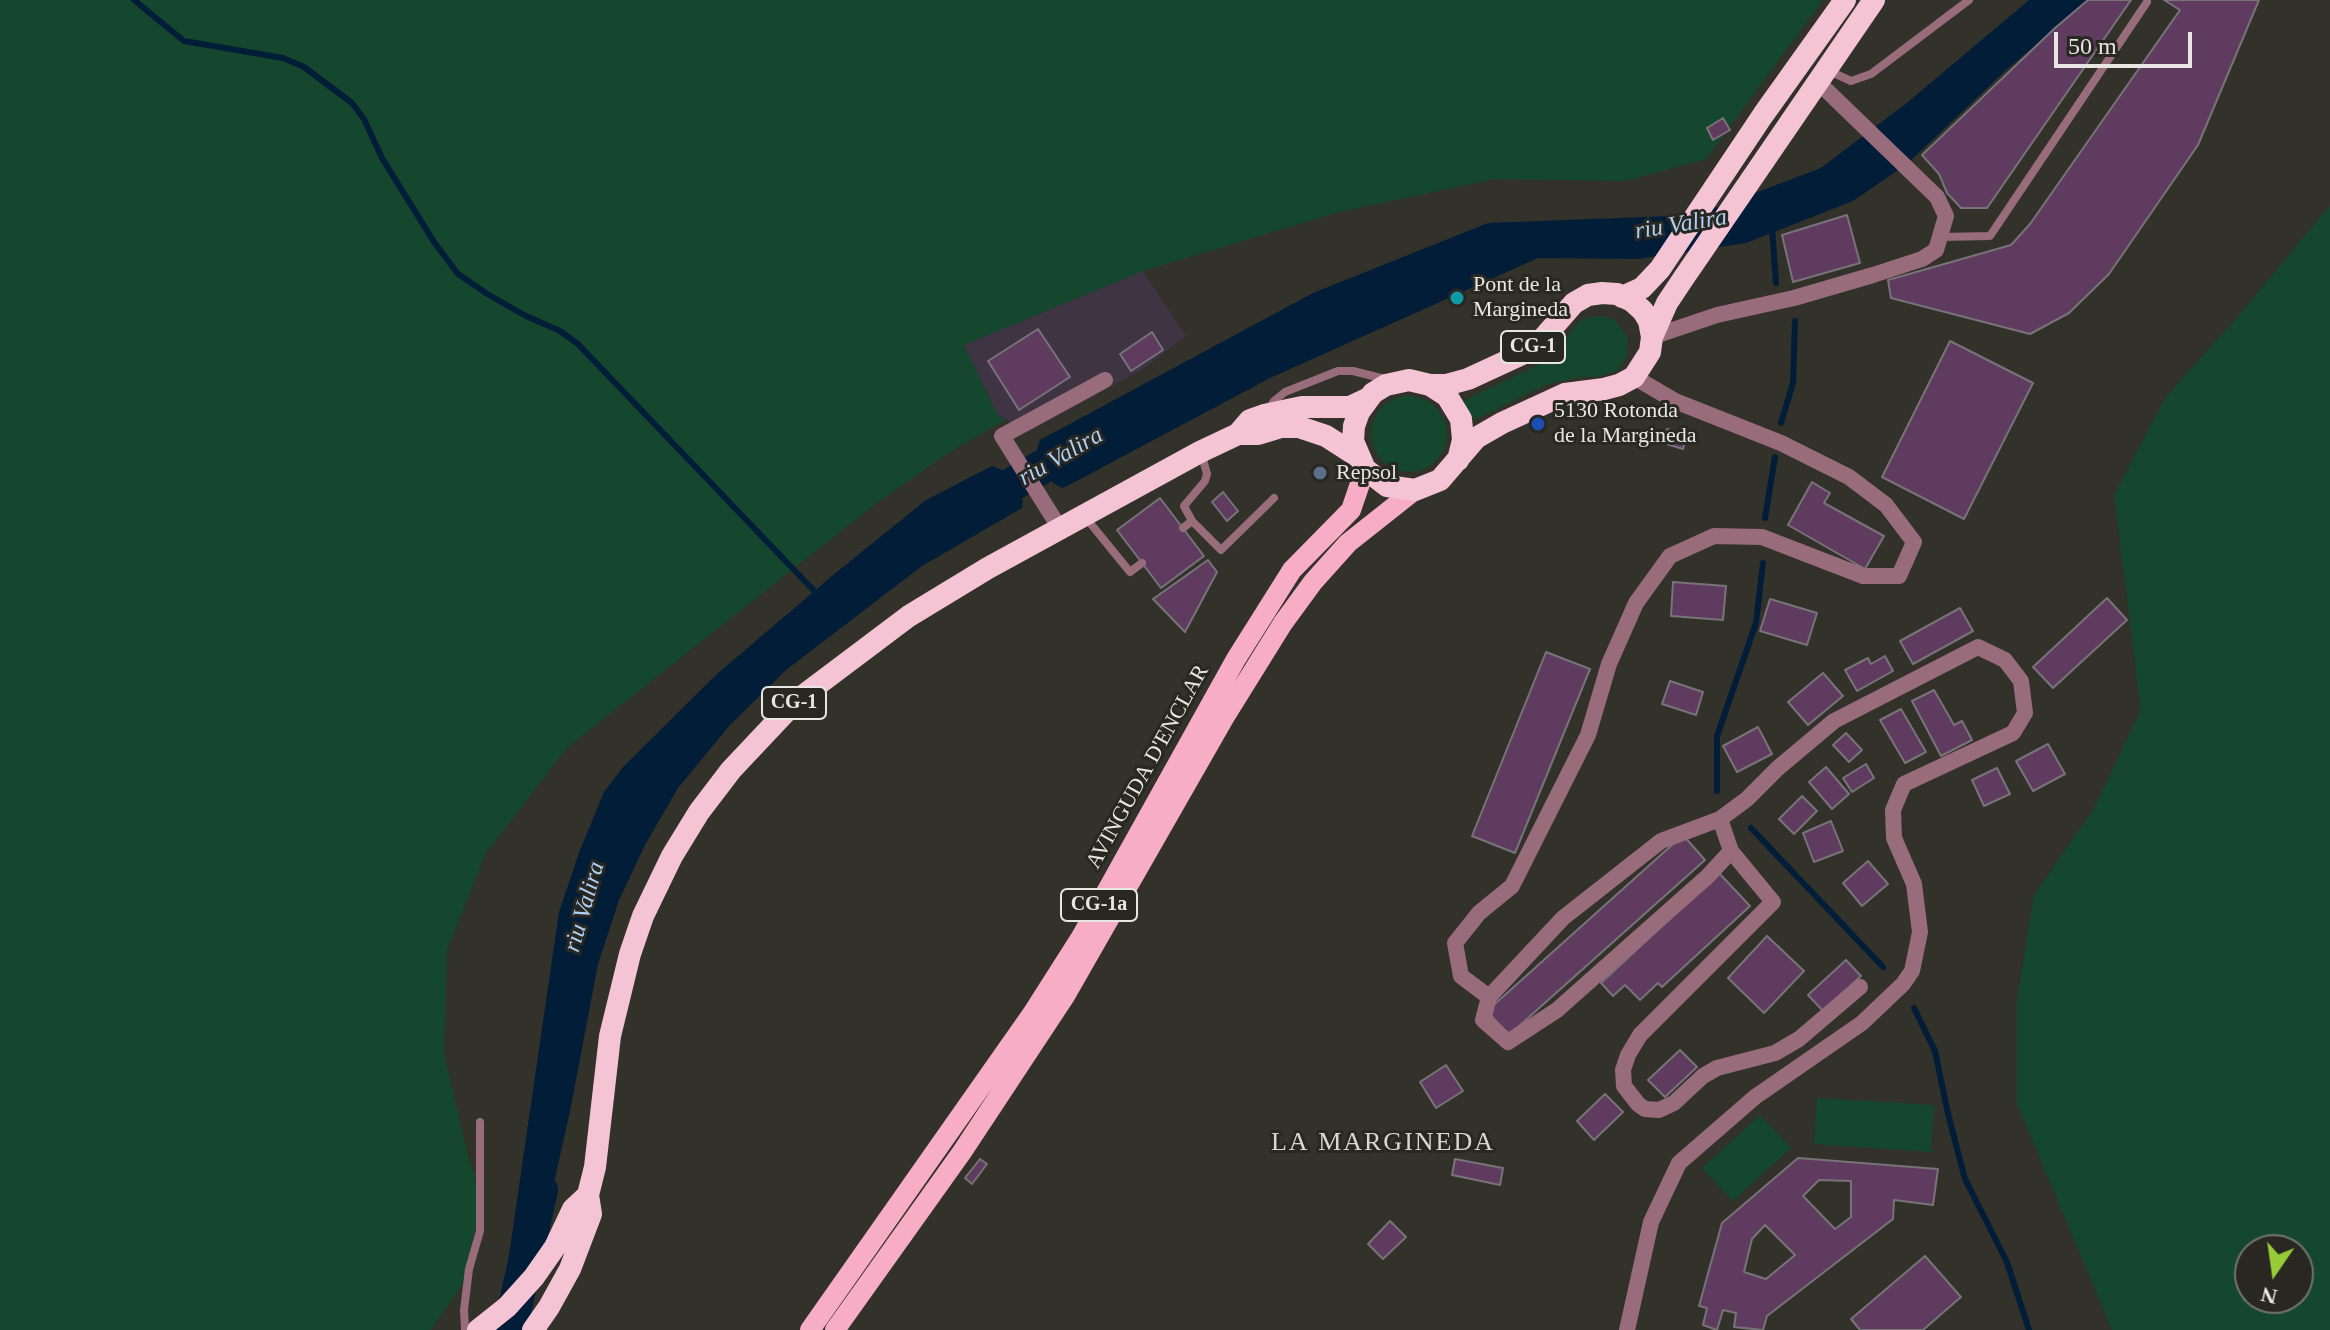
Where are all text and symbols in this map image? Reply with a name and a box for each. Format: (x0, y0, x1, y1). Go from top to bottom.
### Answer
scale bar (2058, 16, 2196, 66)
text: 50 m (2068, 33, 2117, 59)
water label: riu Valira (1633, 204, 1729, 246)
place label: Pont de la Margineda (1473, 272, 1568, 324)
marker: Pont de la Margineda (1448, 289, 1466, 307)
road number: CG-1 (1501, 331, 1565, 363)
place label: 5130 Rotonda de la Margineda (1554, 398, 1697, 450)
marker: 5130 Rotonda de la Margineda (1529, 415, 1547, 433)
water label: riu Valira (1014, 421, 1108, 493)
place label: Repsol (1336, 460, 1397, 486)
marker: Repsol (1311, 464, 1329, 482)
street label: AVINGUDA D'ENCLAR (1081, 660, 1215, 874)
road number: CG-1 (762, 687, 826, 719)
water label: riu Valira (558, 858, 612, 956)
road number: CG-1a (1061, 889, 1137, 921)
district label: LA MARGINEDA (1271, 1127, 1495, 1159)
north arrow (2234, 1234, 2314, 1314)
text: N (2258, 1282, 2279, 1310)

